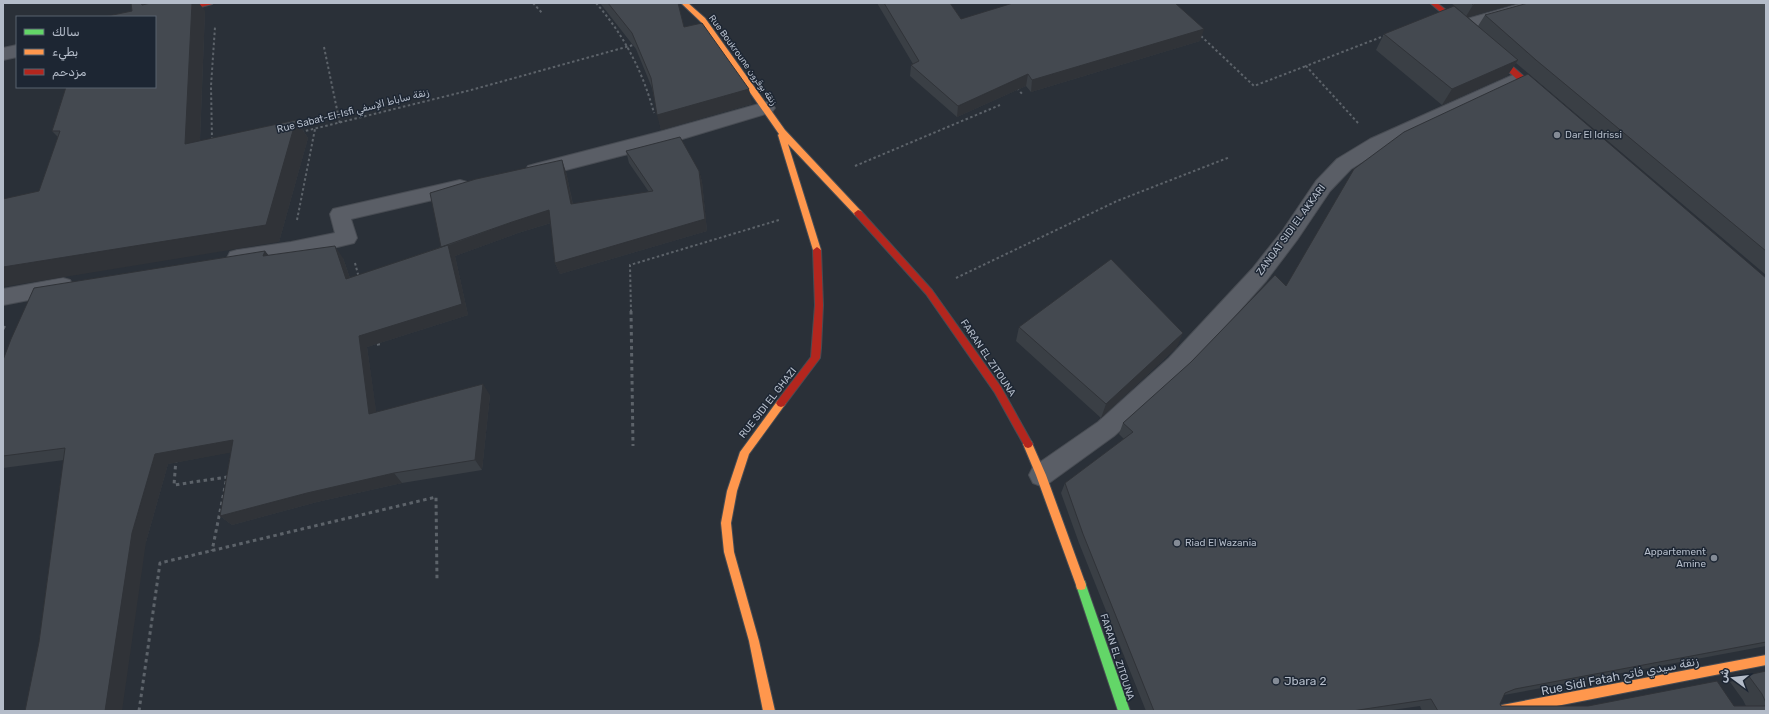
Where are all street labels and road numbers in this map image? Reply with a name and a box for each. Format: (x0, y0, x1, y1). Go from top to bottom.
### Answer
street label: Rue Boukroune زنقة بوقرون (707, 13, 779, 107)
street label: Rue Sabat-El-Isfi زنقة ساباط الإسفي (276, 86, 431, 138)
street label: ZANQAT SIDI EL AKKARI (1254, 182, 1328, 278)
street label: FARAN EL ZITOUNA (958, 317, 1018, 399)
street label: RUE SIDI EL GHAZI (737, 365, 799, 441)
street label: FARAN EL ZITOUNA (1097, 612, 1137, 702)
street label: Rue Sidi Fatah زنقة سيدي فاتح (1540, 654, 1700, 700)

